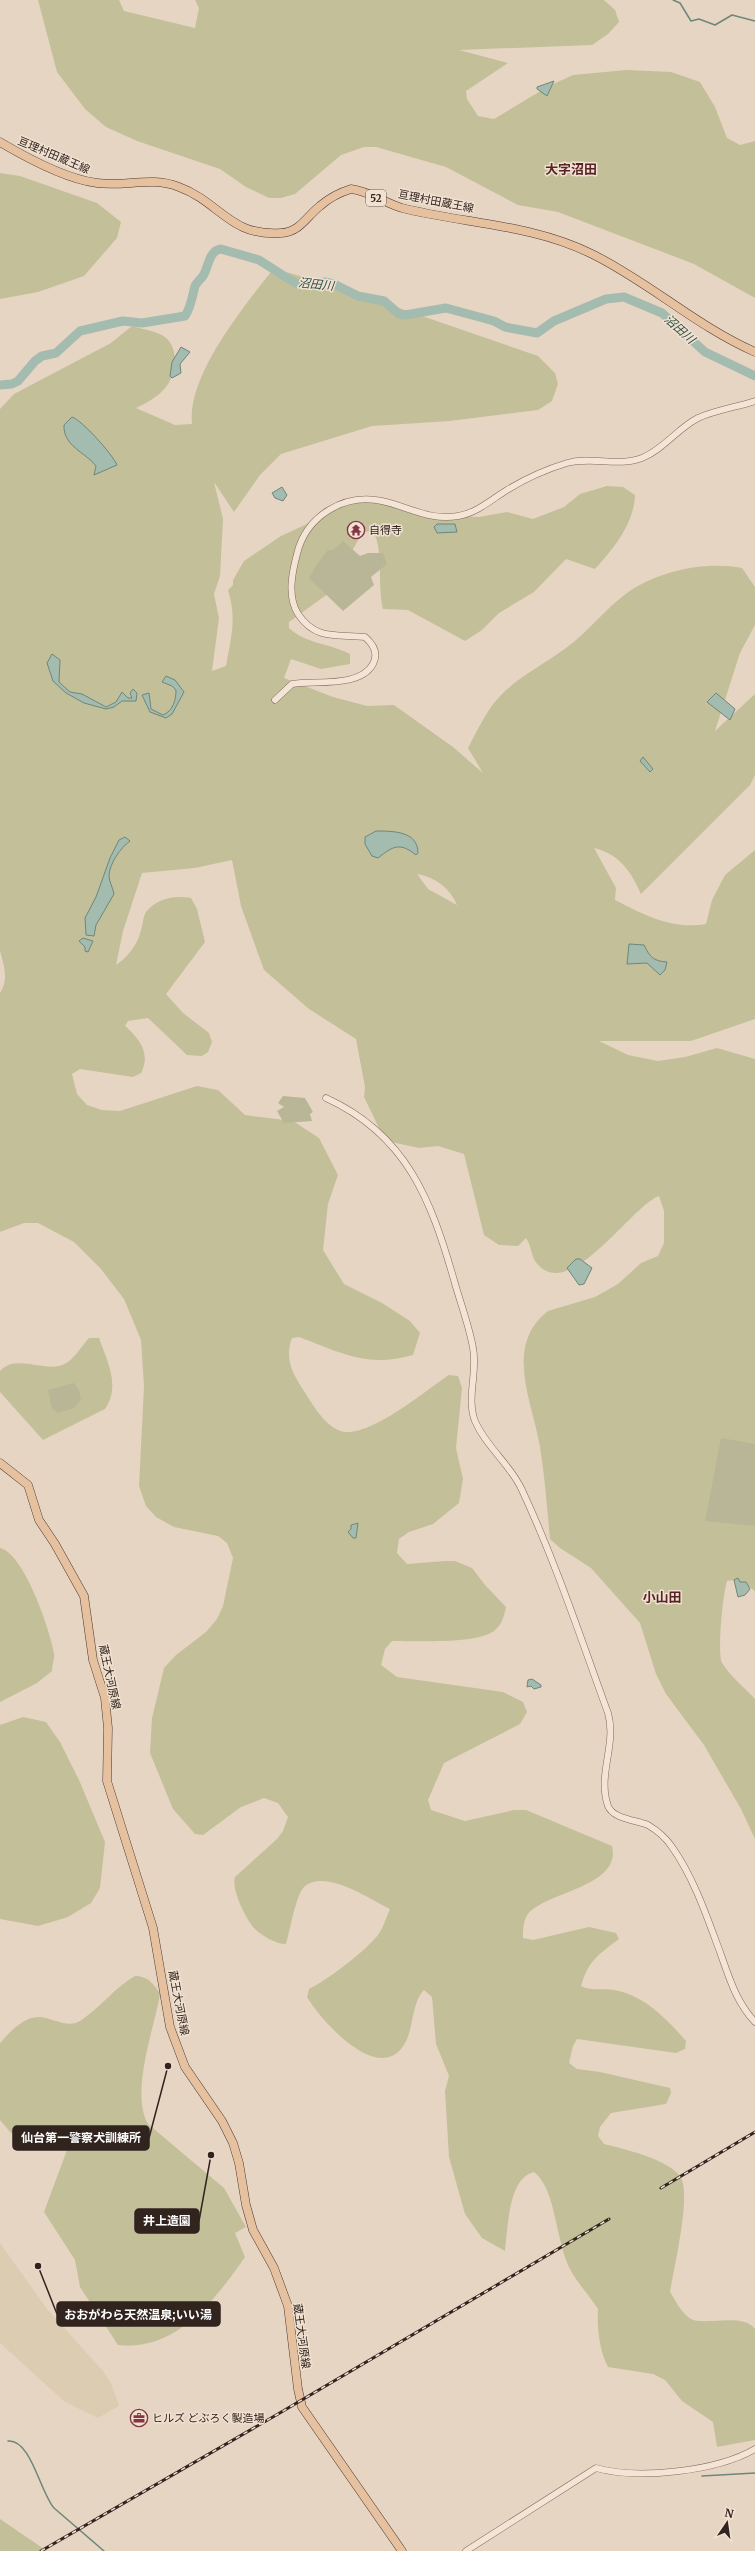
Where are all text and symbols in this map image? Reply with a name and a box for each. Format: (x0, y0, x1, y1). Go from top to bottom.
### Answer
street label: 亘理村田蔵王線 (16, 134, 92, 176)
district label: 大字沼田 (545, 161, 597, 178)
street label: 亘理村田蔵王線 (397, 187, 475, 215)
road number: 52 (366, 190, 386, 206)
water label: 沼田川 (297, 275, 337, 294)
water label: 沼田川 (662, 311, 700, 348)
temple icon: 自得寺 (346, 520, 366, 540)
place label: 自得寺 (369, 523, 402, 537)
district label: 小山田 (642, 1589, 682, 1606)
street label: 蔵王大河原線 (96, 1643, 124, 1711)
street label: 蔵王大河原線 (166, 1969, 192, 2037)
callout: 仙台第一警察犬訓練所 (13, 2126, 149, 2150)
text: 仙台第一警察犬訓練所 (21, 2130, 141, 2145)
callout: 井上造園 (135, 2209, 199, 2233)
text: 井上造園 (143, 2213, 191, 2228)
callout: おおがわら天然温泉;いい湯 (57, 2302, 220, 2326)
street label: 蔵王大河原線 (290, 2302, 314, 2370)
text: おおがわら天然温泉;いい湯 (64, 2307, 212, 2322)
office icon: ヒルズ どぶろく製造場 (129, 2408, 149, 2428)
place label: ヒルズ どぶろく製造場 (152, 2411, 265, 2425)
north arrow (707, 2503, 747, 2543)
text: N (723, 2505, 735, 2521)

